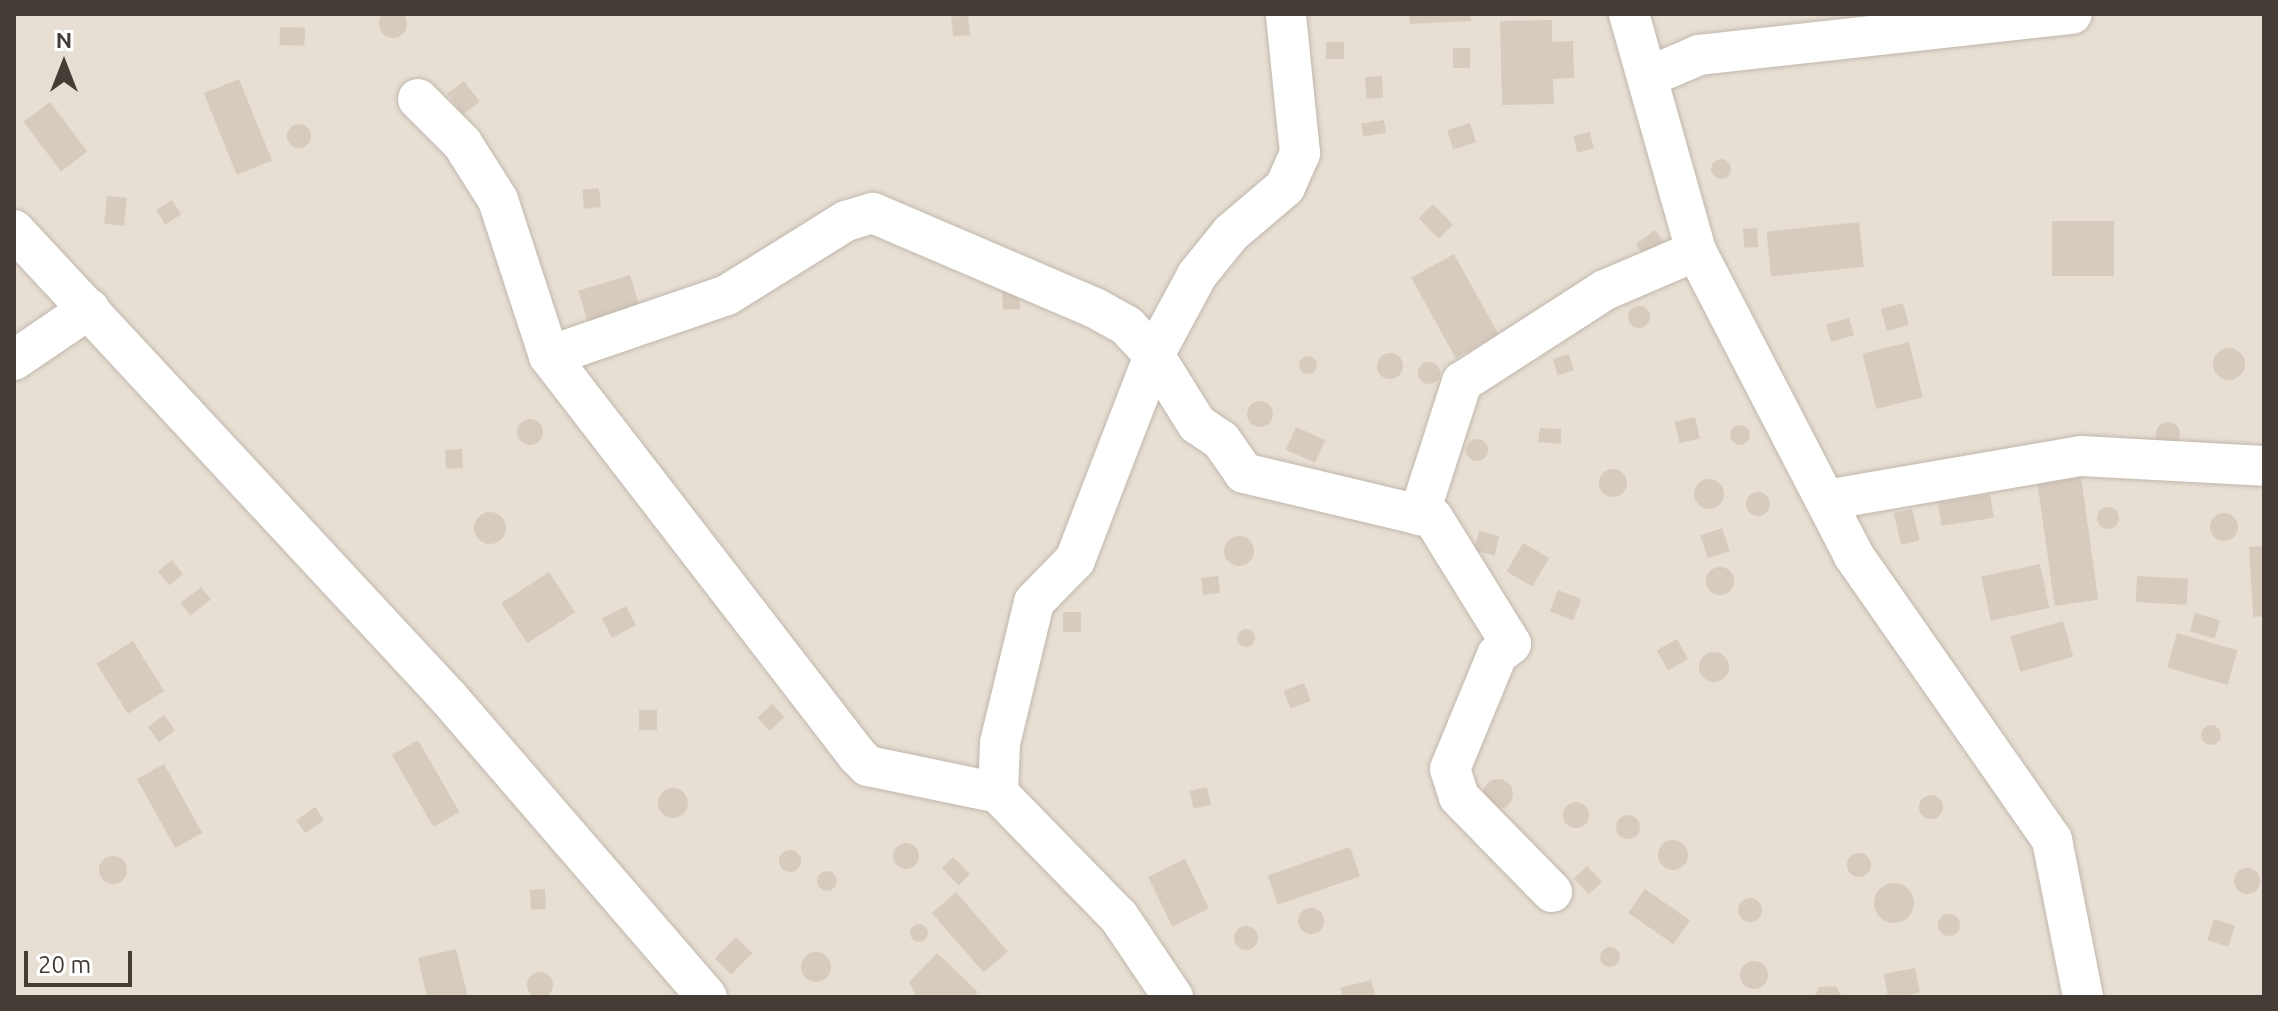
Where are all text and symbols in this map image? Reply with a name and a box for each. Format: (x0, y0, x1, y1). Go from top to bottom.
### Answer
north arrow (24, 24, 104, 104)
text: N (56, 27, 72, 52)
scale bar (28, 935, 136, 985)
text: 20 m (38, 951, 91, 978)

